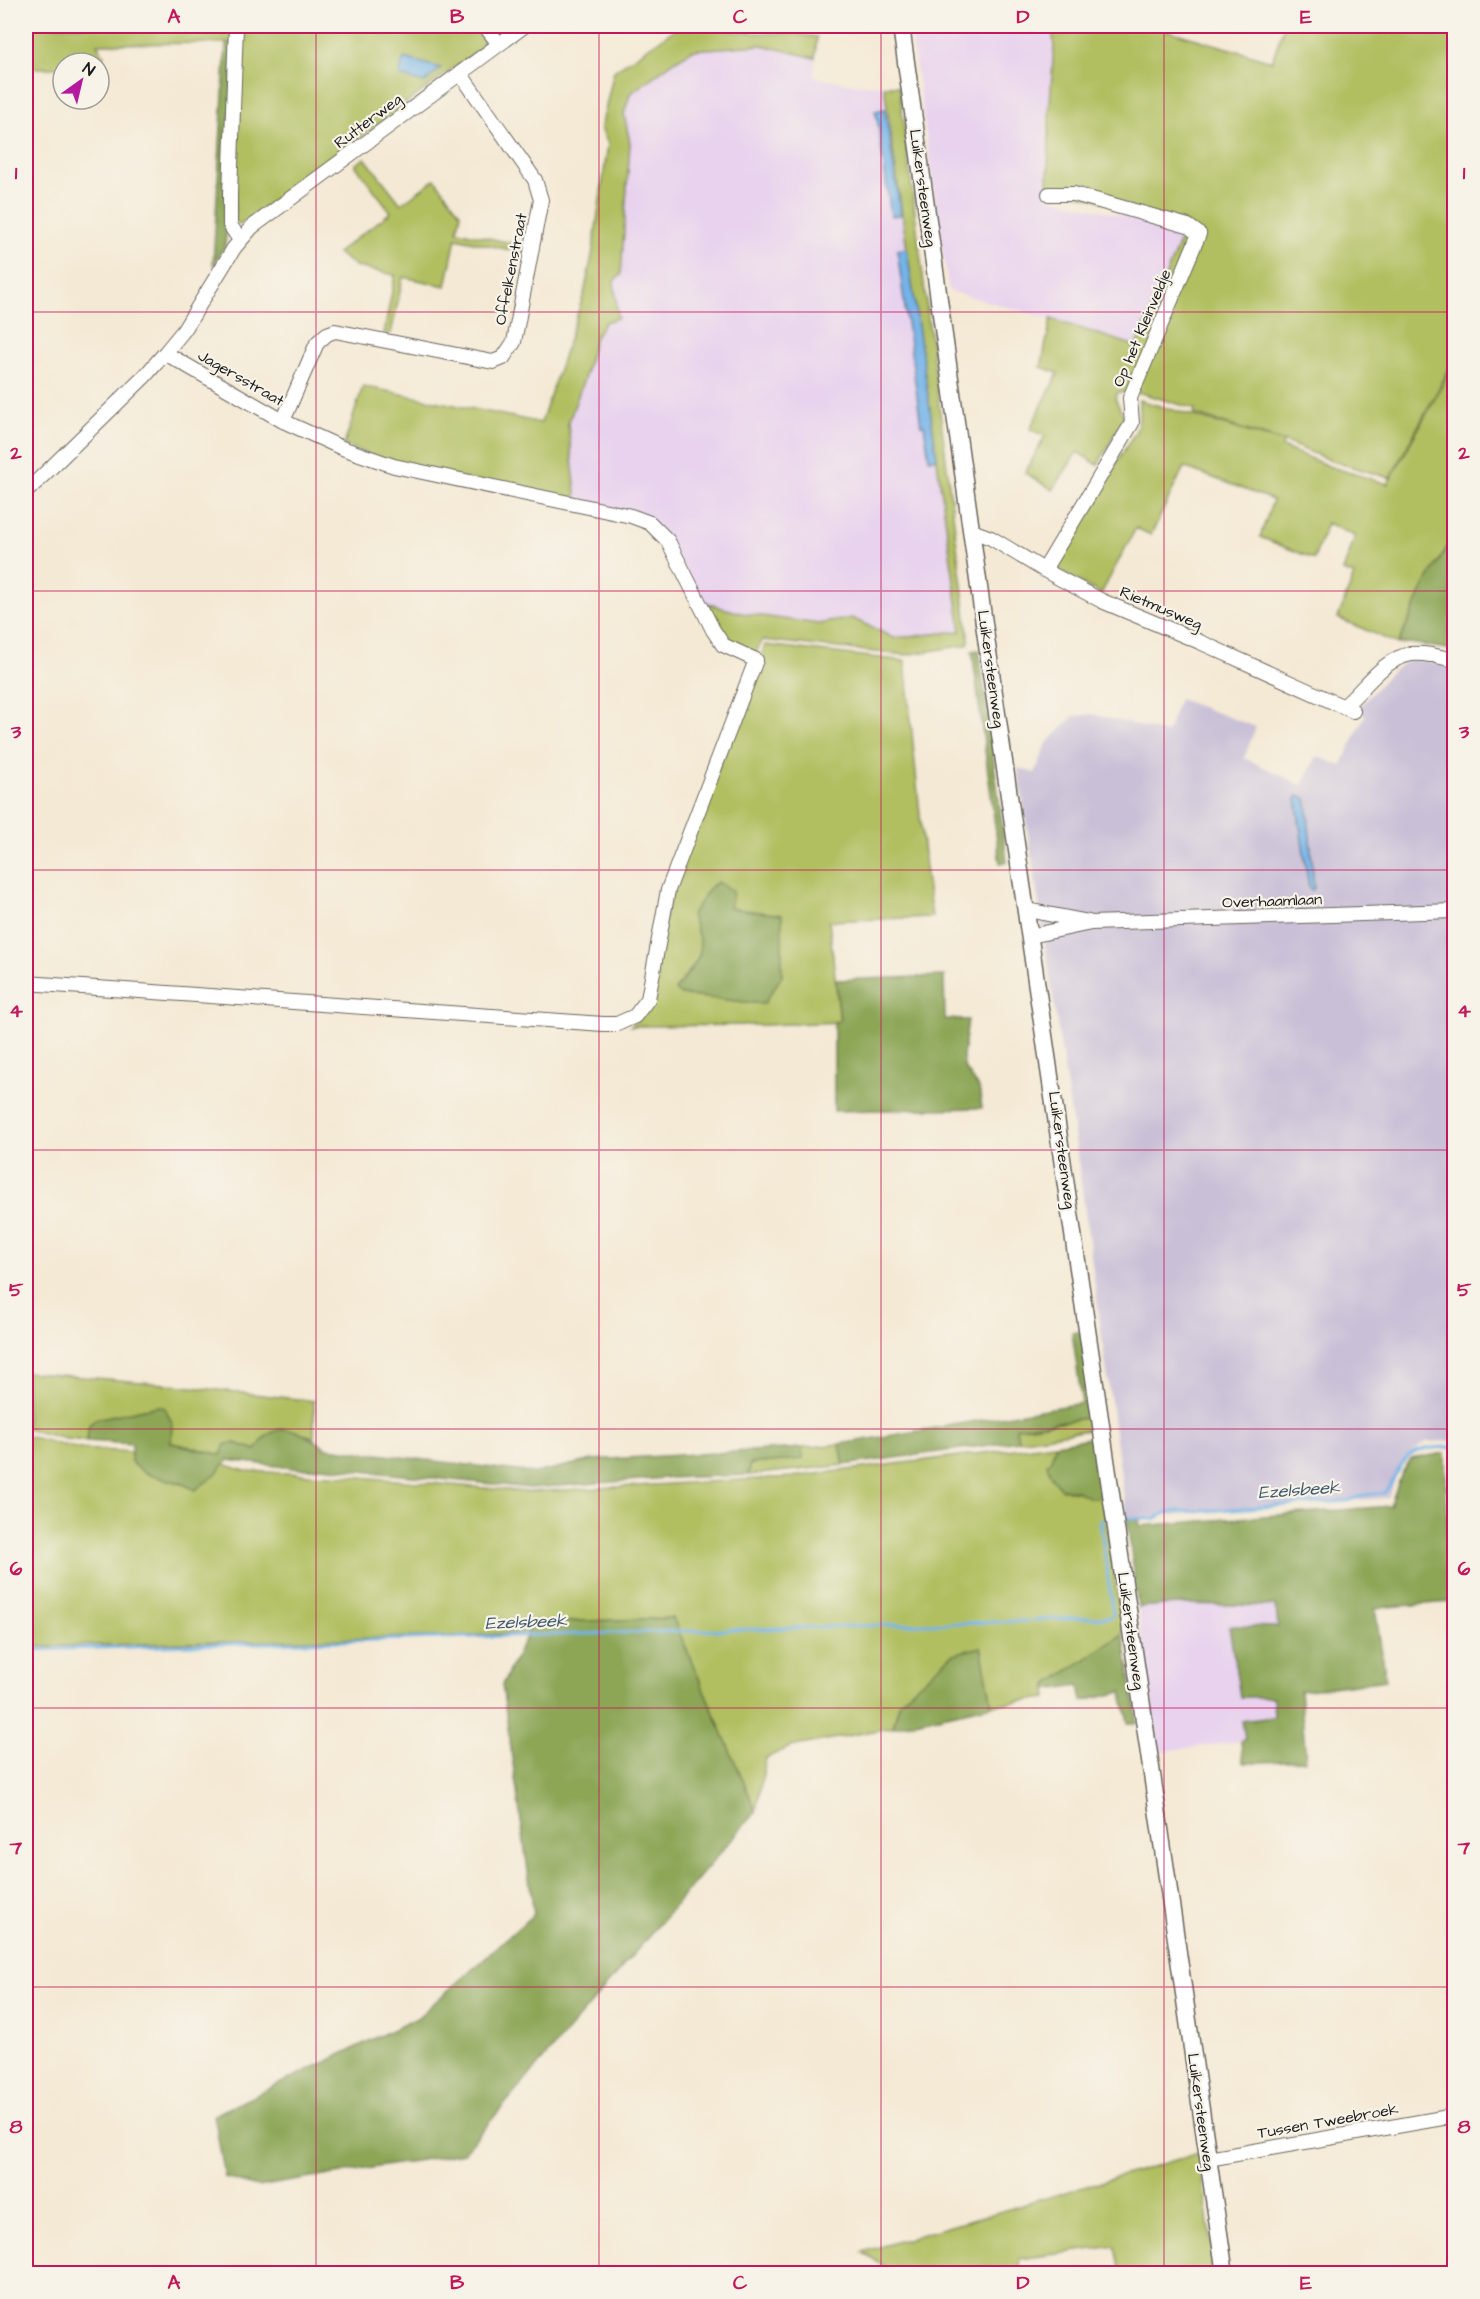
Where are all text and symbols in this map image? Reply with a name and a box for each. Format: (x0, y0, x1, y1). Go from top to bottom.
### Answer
text: A (168, 3, 181, 31)
text: B (450, 3, 465, 31)
text: C (733, 3, 748, 31)
text: D (1017, 3, 1030, 31)
text: E (1300, 3, 1312, 31)
north arrow (51, 51, 111, 111)
text: N (79, 57, 99, 81)
street label: Rutterweg (330, 88, 407, 155)
street label: Luikersteenweg (903, 128, 942, 248)
text: 1 (15, 159, 18, 187)
text: 1 (1463, 159, 1466, 187)
street label: Offelkenstraat (489, 211, 533, 327)
street label: Op het Kleinveldje (1107, 265, 1177, 390)
street label: Jagersstraat (193, 344, 289, 413)
text: 2 (9, 439, 22, 467)
text: 2 (1457, 439, 1470, 467)
street label: Rietmusweg (1116, 581, 1206, 636)
street label: Luikersteenweg (971, 609, 1010, 729)
text: 3 (10, 718, 22, 746)
text: 3 (1458, 718, 1470, 746)
street label: Overhaamlaan (1222, 888, 1322, 914)
text: 4 (9, 997, 23, 1025)
text: 4 (1457, 997, 1471, 1025)
street label: Luikersteenweg (1042, 1090, 1081, 1210)
text: 5 (9, 1276, 24, 1304)
text: 5 (1457, 1276, 1472, 1304)
water label: Ezelsbeek (1257, 1475, 1342, 1505)
text: 6 (10, 1555, 23, 1583)
text: 6 (1458, 1555, 1471, 1583)
street label: Luikersteenweg (1111, 1571, 1150, 1691)
water label: Ezelsbeek (485, 1608, 568, 1636)
text: 7 (9, 1834, 23, 1862)
text: 7 (1457, 1834, 1471, 1862)
street label: Luikersteenweg (1181, 2052, 1220, 2172)
street label: Tussen Tweebroek (1256, 2098, 1400, 2144)
text: 8 (10, 2113, 23, 2141)
text: 8 (1458, 2113, 1471, 2141)
text: A (168, 2269, 181, 2297)
text: B (450, 2269, 465, 2297)
text: C (733, 2269, 748, 2297)
text: D (1017, 2269, 1030, 2297)
text: E (1300, 2269, 1312, 2297)

